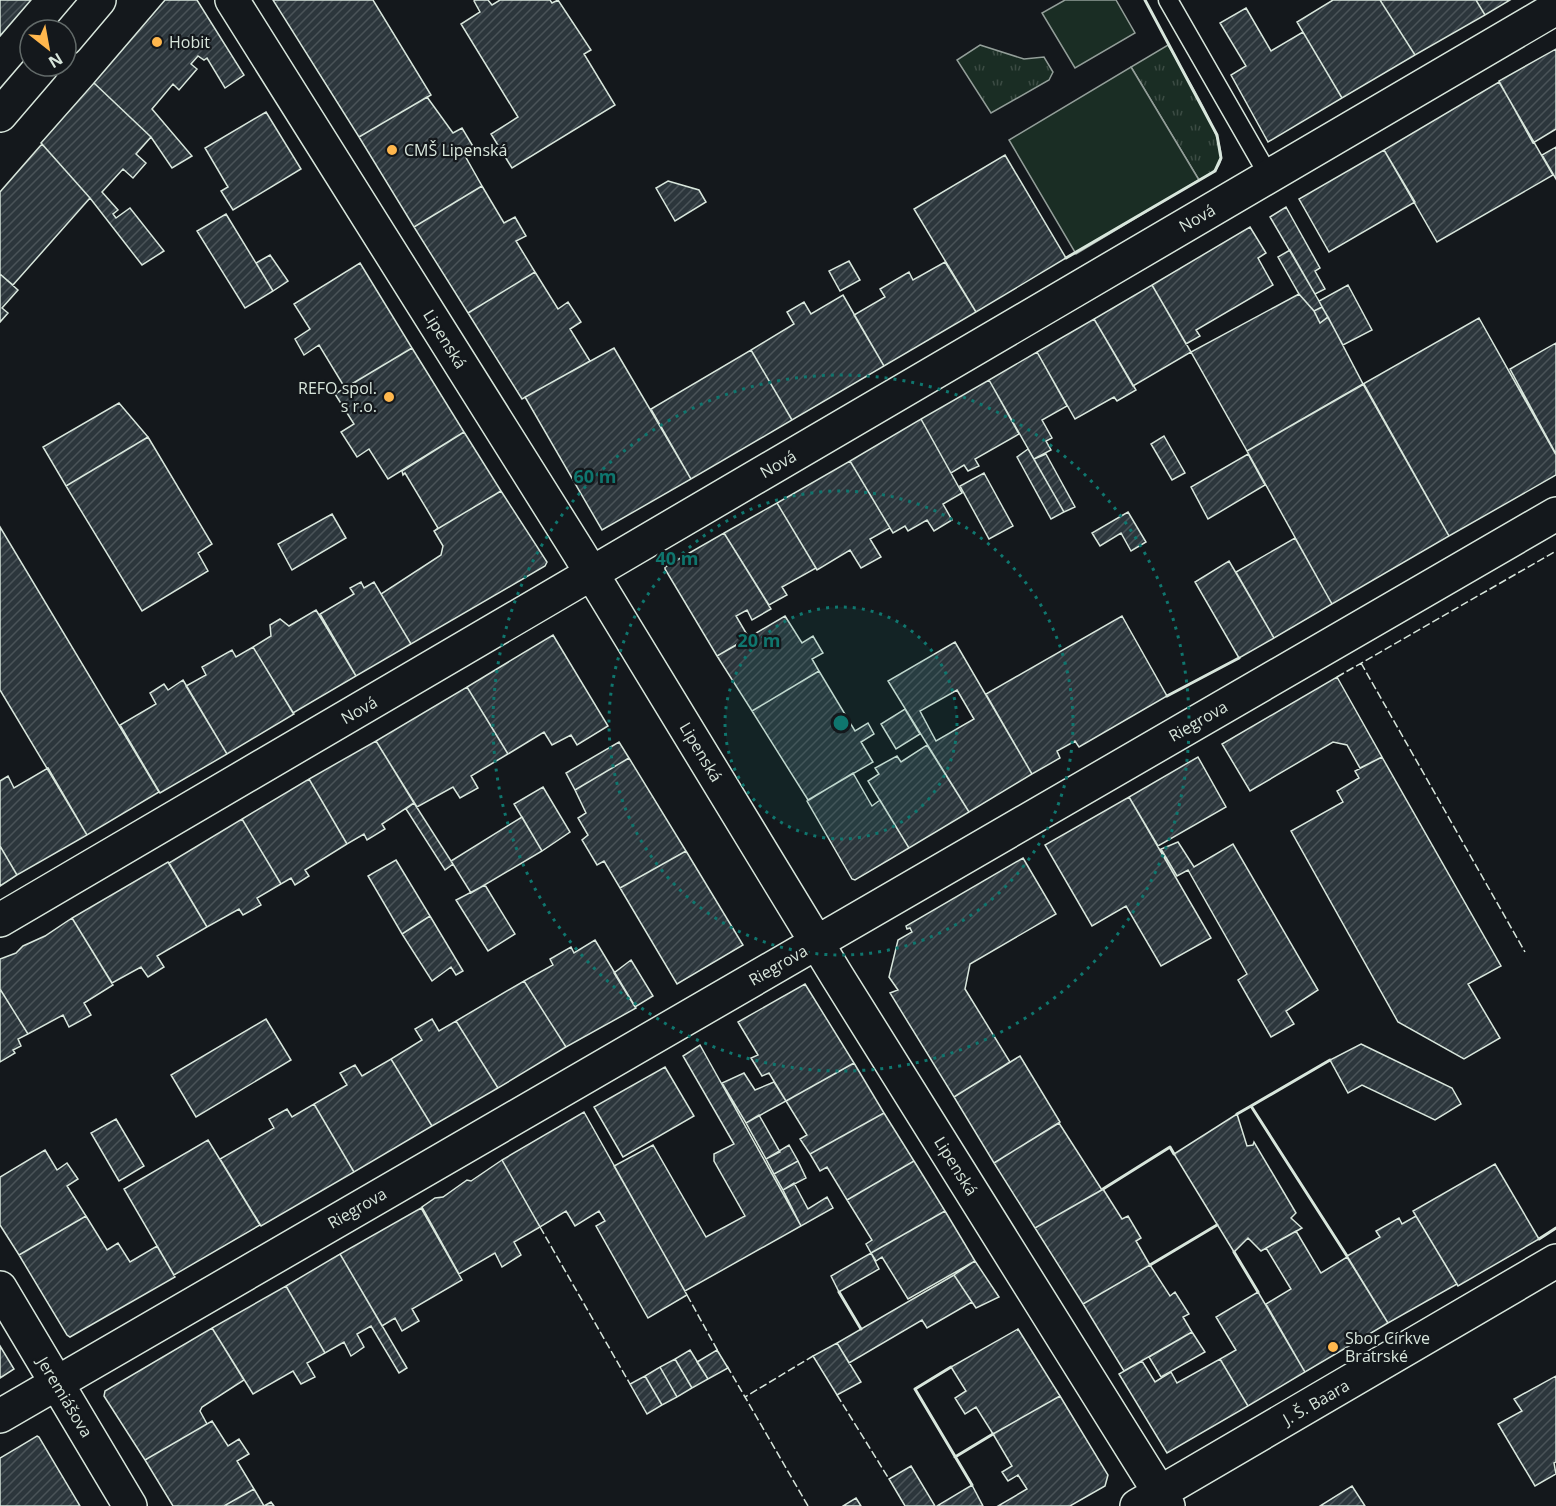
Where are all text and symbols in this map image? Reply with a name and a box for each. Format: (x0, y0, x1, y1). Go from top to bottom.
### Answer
north arrow (18, 18, 78, 78)
place label: Hobit (169, 31, 210, 53)
marker: Hobit (150, 35, 164, 49)
text: N (44, 48, 67, 74)
place label: CMŠ Lipenská (404, 139, 507, 161)
marker: CMŠ Lipenská (385, 143, 399, 157)
street label: Nová (1175, 199, 1219, 237)
street label: Lipenská (418, 305, 472, 373)
place label: REFO spol. s r.o. (298, 377, 377, 417)
marker: REFO spol. s r.o. (382, 390, 396, 404)
street label: Nová (756, 445, 800, 483)
text: 60 m (574, 464, 616, 488)
text: 40 m (656, 546, 698, 570)
text: 20 m (738, 628, 780, 652)
street label: Nová (337, 691, 381, 729)
street label: Riegrova (1165, 695, 1231, 747)
centre of rings (831, 713, 851, 733)
street label: Lipenská (675, 718, 727, 786)
street label: Riegrova (745, 939, 811, 991)
street label: Lipenská (929, 1132, 983, 1200)
street label: Riegrova (324, 1182, 390, 1234)
place label: Sbor Církve Bratrské (1345, 1327, 1430, 1367)
marker: Sbor Církve Bratrské (1326, 1340, 1340, 1354)
street label: Jeremiášova (31, 1351, 98, 1442)
street label: J. Š. Baara (1277, 1374, 1353, 1431)

